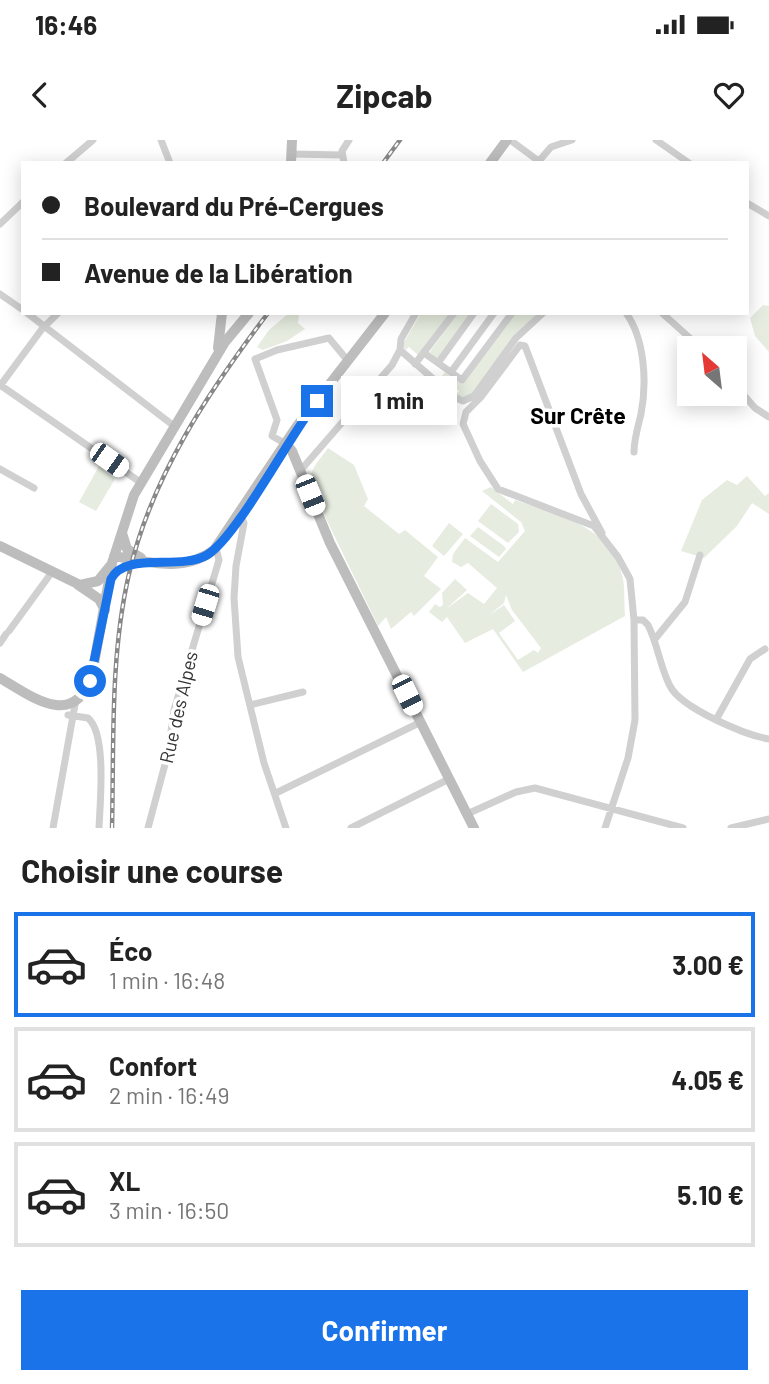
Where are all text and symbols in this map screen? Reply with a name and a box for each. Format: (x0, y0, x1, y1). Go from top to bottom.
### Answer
text: 16:46 (35, 9, 97, 40)
icon: back (21, 76, 59, 114)
text: Zipcab (336, 76, 433, 114)
icon: heart (710, 76, 748, 114)
text: Boulevard du Pré-Cergues (84, 190, 384, 221)
text: Avenue de la Libération (84, 257, 353, 288)
north arrow (677, 336, 747, 406)
map controls (677, 336, 747, 406)
callout: 1 min (342, 376, 457, 426)
route end (301, 385, 333, 417)
text: 1 min (374, 386, 424, 414)
district label: Sur Crête (530, 401, 626, 429)
car (86, 439, 133, 481)
car (293, 472, 328, 518)
car (189, 582, 222, 628)
street label: Rue des Alpes (154, 649, 202, 765)
route start (74, 665, 106, 697)
car (389, 672, 426, 718)
text: Choisir une course (21, 851, 283, 889)
icon: car (25, 933, 88, 996)
text: Éco (109, 935, 152, 966)
text: 3.00 € (672, 949, 744, 980)
text: 1 min · 16:48 (109, 966, 225, 994)
icon: car (25, 1048, 88, 1111)
text: Confort (109, 1050, 197, 1081)
text: 4.05 € (671, 1064, 744, 1095)
text: 2 min · 16:49 (109, 1081, 230, 1109)
icon: car (25, 1163, 88, 1226)
text: XL (109, 1165, 140, 1196)
text: 5.10 € (677, 1179, 744, 1210)
text: 3 min · 16:50 (109, 1196, 229, 1224)
button: Confirmer (21, 1290, 748, 1370)

